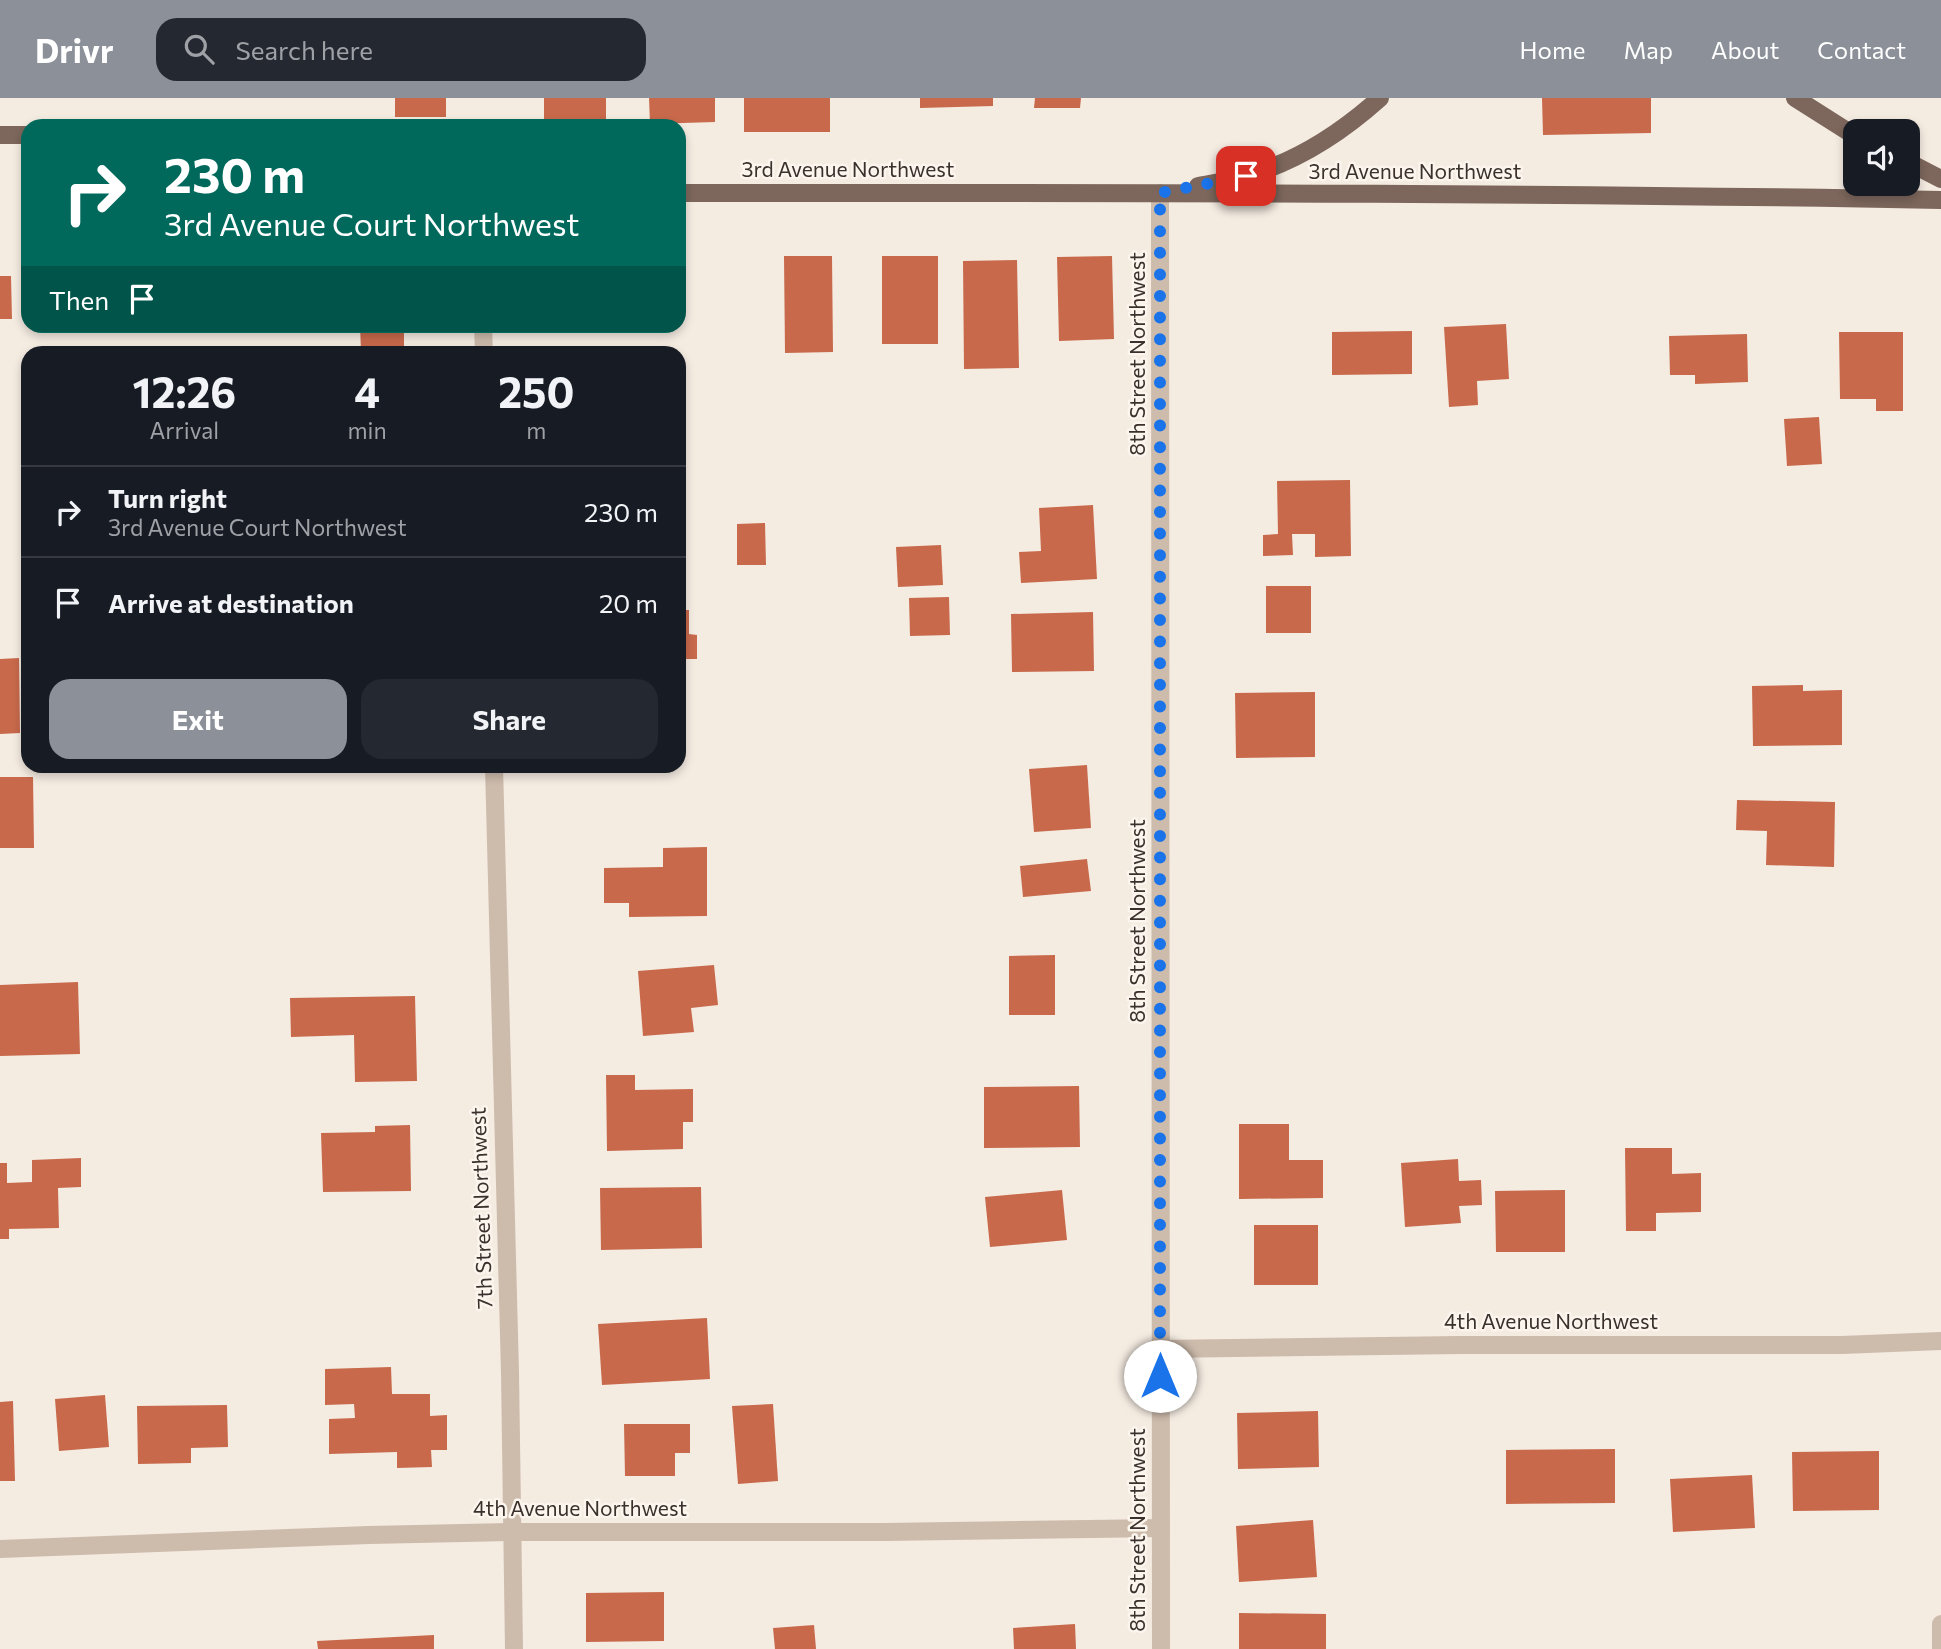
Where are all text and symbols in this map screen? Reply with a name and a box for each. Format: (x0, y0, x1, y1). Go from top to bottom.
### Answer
search box (156, 18, 646, 81)
text: Drivr (35, 29, 114, 70)
icon: search (180, 30, 218, 68)
text: Search here (236, 34, 373, 65)
text: Home (1520, 35, 1586, 64)
text: Map (1624, 35, 1673, 64)
text: About (1711, 35, 1779, 64)
text: Contact (1817, 35, 1906, 64)
map controls (1843, 119, 1920, 196)
button: sound (1843, 119, 1920, 196)
text: 230 m (164, 143, 305, 203)
pin (1216, 146, 1276, 206)
icon: right (49, 147, 140, 238)
street label: 3rd Avenue Northwest (742, 156, 954, 181)
icon: arrive (1227, 157, 1265, 195)
street label: 3rd Avenue Northwest (1309, 158, 1521, 183)
text: 3rd Avenue Court Northwest (164, 203, 580, 243)
street label: 8th Street Northwest (1124, 252, 1149, 456)
icon: arrive (123, 280, 161, 318)
text: Then (49, 284, 109, 315)
text: 12:26 (132, 365, 236, 417)
text: 4 (354, 365, 380, 417)
text: 250 (498, 365, 575, 417)
text: Arrival (149, 416, 219, 444)
text: min (348, 416, 387, 444)
text: m (526, 416, 546, 444)
text: Turn right (108, 482, 227, 513)
icon: right (49, 493, 87, 531)
text: 230 m (584, 496, 658, 527)
text: 3rd Avenue Court Northwest (108, 513, 407, 541)
icon: arrive (49, 584, 87, 622)
text: Arrive at destination (108, 587, 354, 618)
text: 20 m (599, 587, 658, 618)
button: Exit (49, 679, 347, 759)
button: Share (361, 679, 658, 759)
street label: 8th Street Northwest (1124, 819, 1149, 1023)
street label: 7th Street Northwest (464, 1107, 497, 1309)
street label: 4th Avenue Northwest (1444, 1308, 1658, 1333)
position arrow (1123, 1339, 1197, 1413)
street label: 8th Street Northwest (1124, 1428, 1149, 1632)
street label: 4th Avenue Northwest (473, 1495, 687, 1520)

